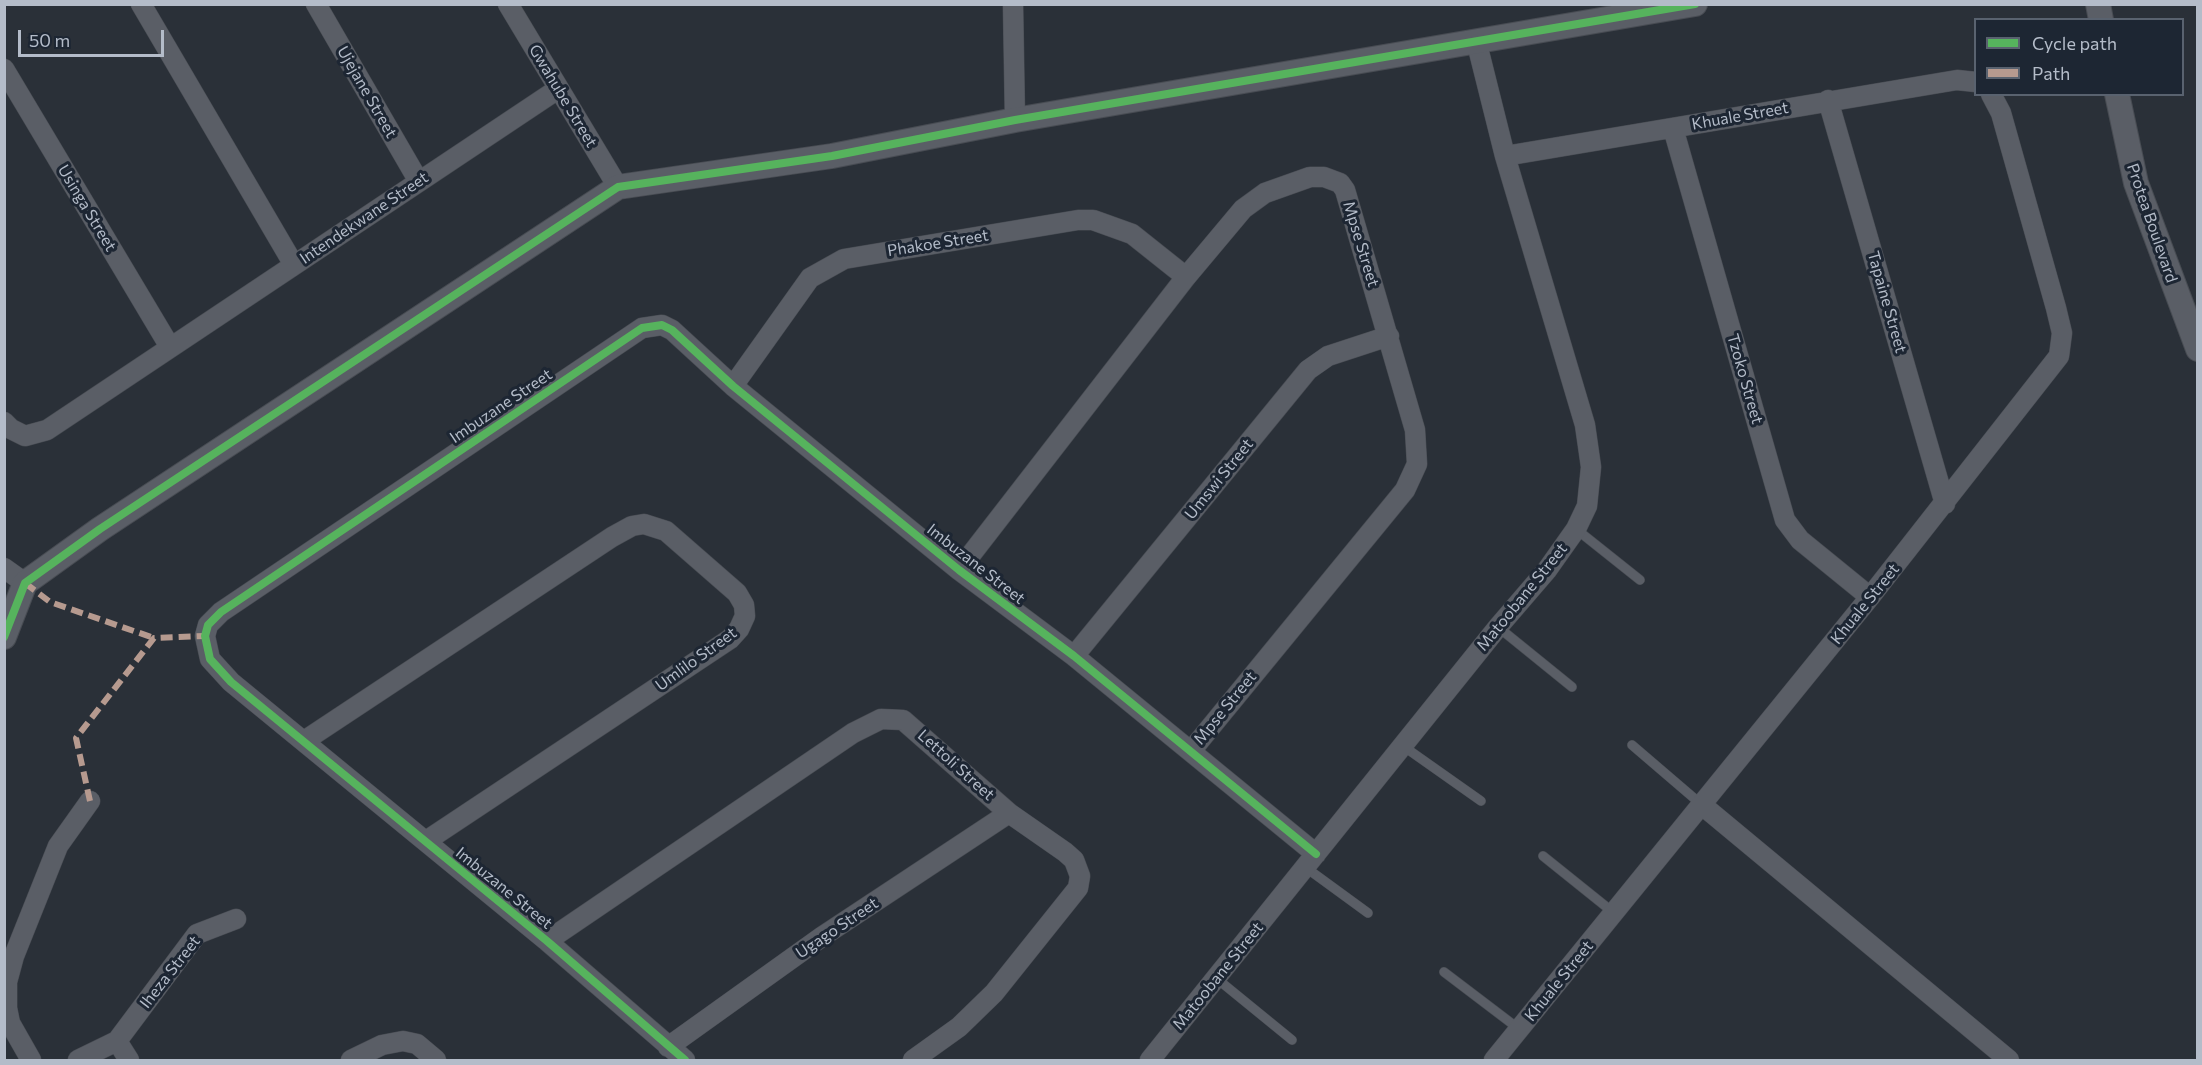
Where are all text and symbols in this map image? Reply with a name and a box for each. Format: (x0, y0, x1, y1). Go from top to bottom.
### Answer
scale bar (21, 18, 166, 56)
legend (1974, 18, 2184, 96)
text: 50 m (29, 29, 70, 51)
text: Cycle path (2032, 32, 2117, 54)
street label: Gwahube Street (525, 41, 601, 151)
street label: Ujejane Street (333, 43, 401, 141)
text: Path (2032, 62, 2070, 84)
street label: Khuale Street (1690, 98, 1790, 134)
street label: Usinga Street (54, 161, 120, 255)
street label: Protea Boulevard (2123, 161, 2181, 285)
street label: Intendekwane Street (296, 168, 432, 268)
street label: Mpse Street (1339, 199, 1383, 289)
street label: Phakoe Street (886, 226, 990, 260)
street label: Tapaine Street (1863, 249, 1911, 355)
street label: Tzoko Street (1723, 332, 1767, 426)
street label: Imbuzane Street (446, 365, 556, 447)
street label: Umswi Street (1181, 435, 1257, 523)
street label: Imbuzane Street (923, 520, 1029, 608)
street label: Matoobane Street (1473, 539, 1571, 655)
street label: Khuale Street (1827, 560, 1903, 648)
street label: Umlilo Street (652, 623, 740, 695)
street label: Mpse Street (1190, 668, 1260, 748)
street label: Lettoli Street (914, 726, 998, 804)
street label: Imbuzane Street (452, 843, 556, 933)
street label: Ugago Street (792, 893, 882, 963)
street label: Matoobane Street (1169, 918, 1267, 1034)
street label: Iheza Street (136, 932, 204, 1012)
street label: Khuale Street (1521, 937, 1597, 1025)

